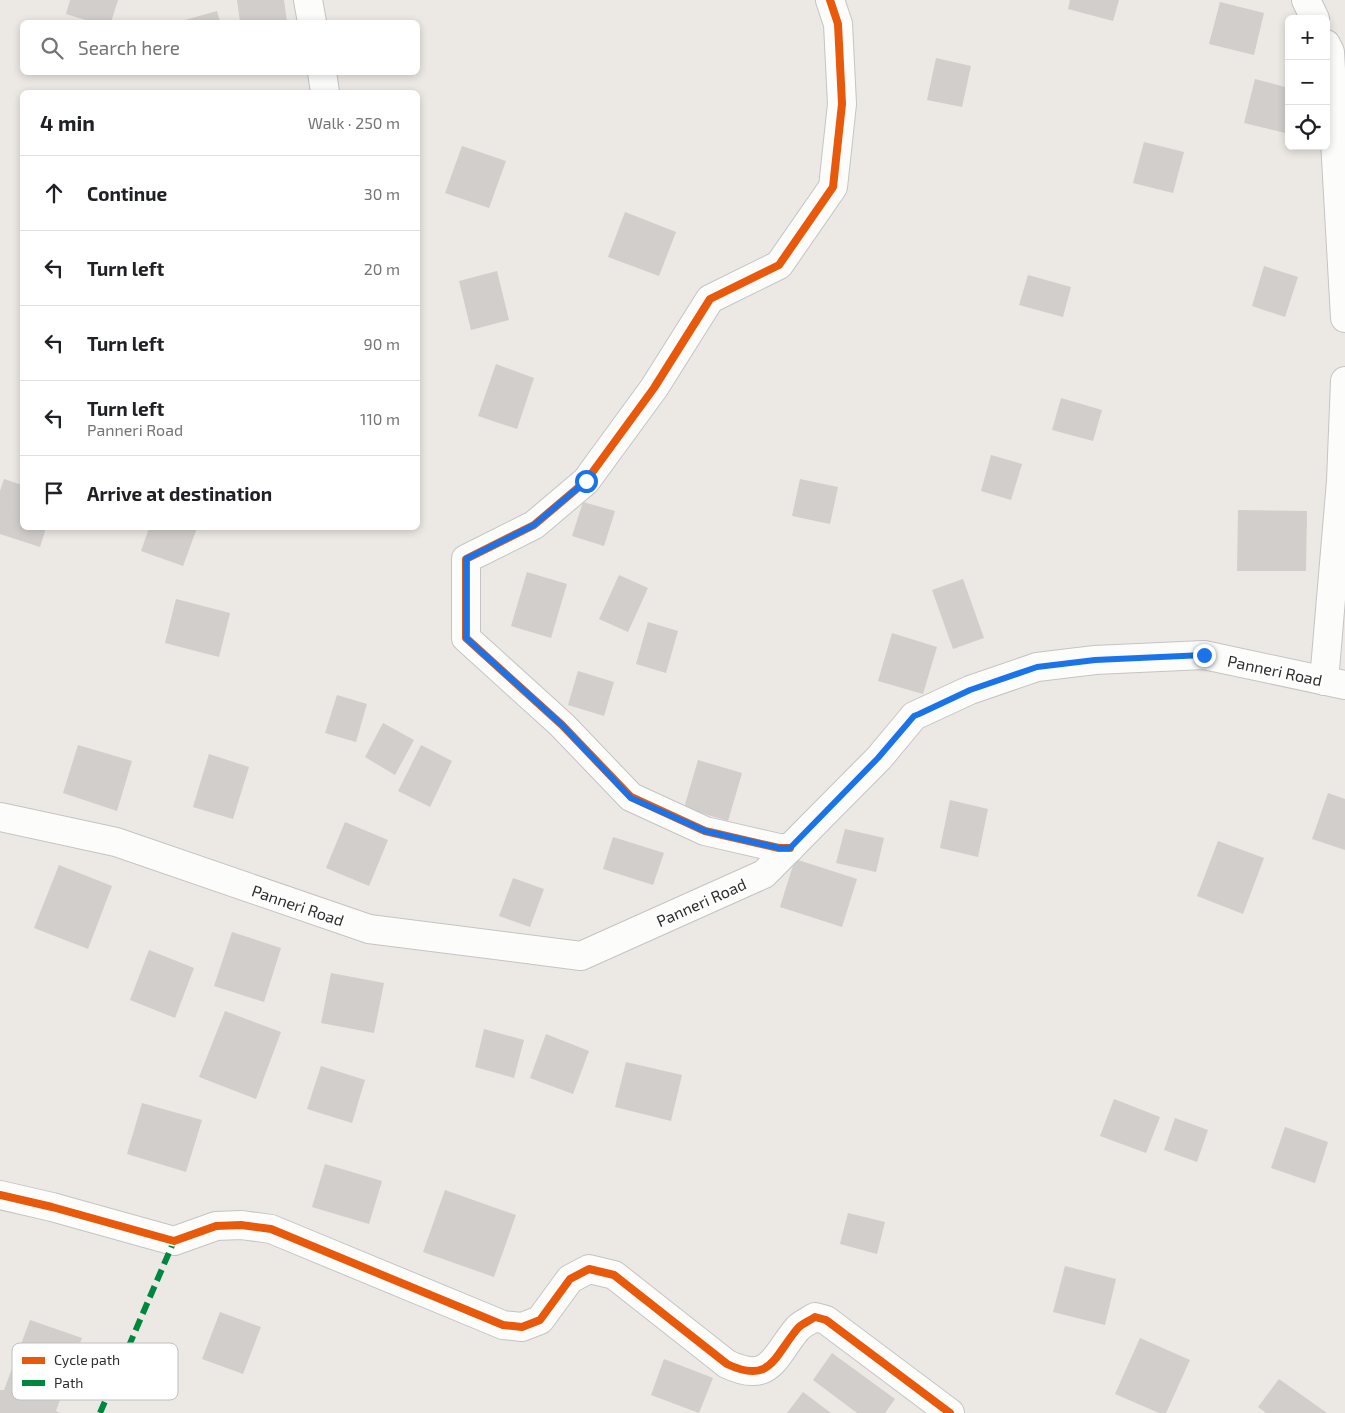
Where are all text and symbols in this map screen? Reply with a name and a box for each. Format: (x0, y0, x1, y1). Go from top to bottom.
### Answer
map controls (1285, 15, 1330, 150)
button: + (1285, 15, 1330, 60)
search box (20, 20, 420, 75)
icon: search (38, 34, 66, 62)
text: Search here (78, 36, 180, 59)
button: − (1285, 60, 1330, 105)
button: locate (1285, 105, 1330, 150)
text: 4 min (40, 110, 95, 135)
text: Walk · 250 m (308, 113, 400, 132)
icon: ahead (40, 179, 68, 207)
text: Continue (87, 182, 167, 205)
text: 30 m (364, 184, 400, 203)
icon: left (40, 254, 68, 282)
text: Turn left (87, 257, 164, 280)
text: 20 m (364, 259, 400, 278)
icon: left (40, 329, 68, 357)
text: Turn left (87, 332, 164, 355)
text: 90 m (364, 334, 400, 353)
text: Turn left (87, 397, 164, 420)
icon: left (40, 404, 68, 432)
text: 110 m (360, 409, 400, 428)
text: Panneri Road (87, 420, 183, 439)
route start (575, 470, 598, 493)
icon: arrive (40, 479, 68, 507)
text: Arrive at destination (87, 482, 272, 505)
route end (1193, 644, 1216, 667)
street label: Panneri Road (1226, 651, 1324, 689)
street label: Panneri Road (653, 874, 749, 930)
street label: Panneri Road (249, 880, 347, 930)
legend (12, 1343, 178, 1400)
text: Cycle path (54, 1351, 120, 1368)
text: Path (54, 1374, 83, 1391)

